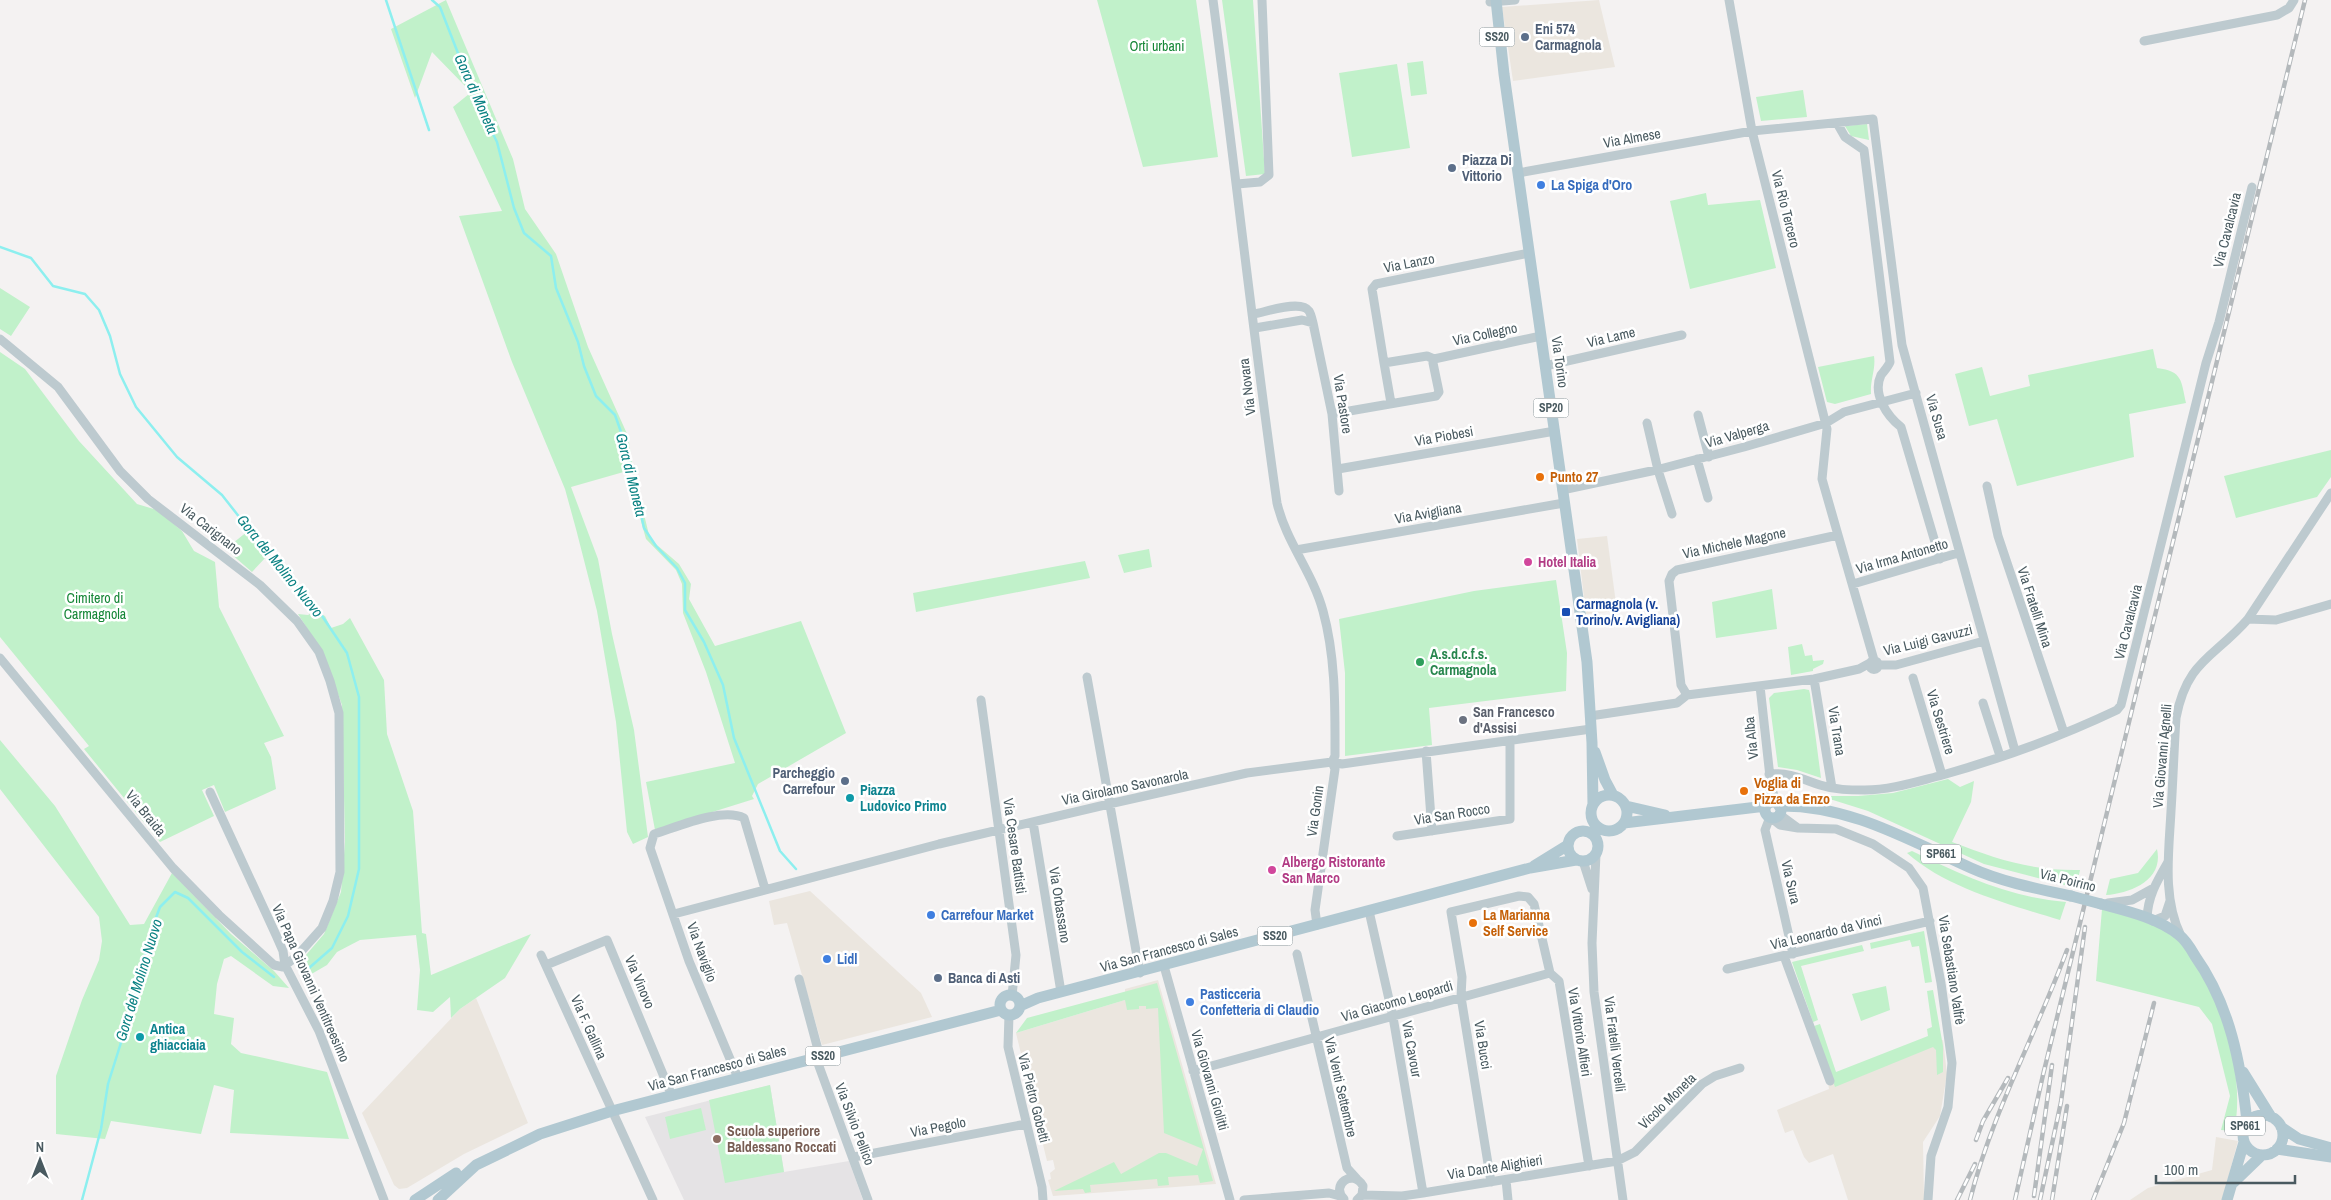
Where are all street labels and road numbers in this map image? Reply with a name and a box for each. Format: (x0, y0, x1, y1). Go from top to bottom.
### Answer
road number: SS20 (1480, 28, 1514, 46)
street label: Via Almese (1602, 124, 1662, 152)
street label: Via Rio Tercero (1768, 168, 1804, 250)
street label: Via Cavalcavia (2209, 190, 2245, 270)
street label: Via Lanzo (1382, 249, 1436, 277)
street label: Via Collegno (1451, 318, 1519, 350)
street label: Via Lame (1585, 323, 1637, 351)
street label: Via Torino (1547, 335, 1573, 389)
street label: Via Novara (1235, 357, 1259, 417)
street label: Via Pastore (1329, 373, 1357, 435)
street label: Via Susa (1922, 392, 1952, 442)
road number: SP20 (1534, 398, 1568, 418)
street label: Via Valperga (1703, 416, 1771, 452)
street label: Via Piobesi (1413, 422, 1475, 450)
street label: Via Avigliana (1393, 498, 1463, 528)
street label: Via Carignano (176, 499, 246, 559)
street label: Via Michele Magone (1681, 523, 1787, 563)
street label: Via Irma Antonetto (1854, 534, 1950, 578)
street label: Via Fratelli Mina (2013, 564, 2057, 650)
street label: Via Cavalcavia (2110, 582, 2146, 662)
street label: Via Luigi Gavuzzi (1882, 620, 1974, 660)
street label: Via Sestriere (1923, 687, 1959, 757)
street label: Via Giovanni Agnelli (2148, 703, 2176, 809)
street label: Via Trana (1824, 705, 1850, 758)
street label: Via Alba (1740, 715, 1762, 760)
street label: Via Girolamo Savonarola (1060, 765, 1190, 809)
street label: Via Gonin (1303, 784, 1327, 838)
street label: Via Braida (122, 786, 170, 840)
street label: Via Cesare Battisti (999, 797, 1031, 895)
street label: Via San Rocco (1413, 799, 1491, 829)
road number: SP661 (1921, 844, 1961, 864)
street label: Via Sura (1777, 858, 1805, 906)
street label: Via Poirino (2038, 864, 2098, 896)
street label: Via Orbassano (1045, 866, 1075, 944)
street label: Via Papa Giovanni Ventitreesimo (268, 901, 354, 1065)
street label: Via Leonardo da Vinci (1768, 910, 1884, 954)
street label: Via Sebastiano Valfrè (1934, 914, 1970, 1026)
street label: Via Naviglio (683, 920, 721, 984)
street label: Via San Francesco di Sales (1098, 922, 1240, 976)
road number: SS20 (1258, 926, 1292, 946)
street label: Via Vinovo (621, 953, 659, 1011)
street label: Via Giacomo Leopardi (1339, 976, 1455, 1026)
street label: Via Vittorio Alfieri (1564, 986, 1596, 1078)
street label: Via F. Gallina (567, 992, 611, 1063)
street label: Via Fratelli Vercelli (1600, 995, 1630, 1093)
street label: Via Cavour (1398, 1019, 1426, 1079)
street label: Via Bucci (1470, 1019, 1496, 1071)
street label: Via Giovanni Giolitti (1187, 1028, 1233, 1132)
street label: Via Venti Settembre (1321, 1035, 1361, 1139)
street label: Via San Francesco di Sales (646, 1041, 788, 1095)
road number: SS20 (806, 1046, 840, 1066)
street label: Via Pietro Gobetti (1014, 1051, 1054, 1145)
street label: Vicolo Moneta (1634, 1069, 1700, 1133)
street label: Via Silvio Pellico (831, 1080, 879, 1168)
street label: Via Pegolo (909, 1113, 967, 1141)
road number: SP661 (2225, 1116, 2265, 1136)
street label: Via Dante Alighieri (1446, 1151, 1544, 1183)

